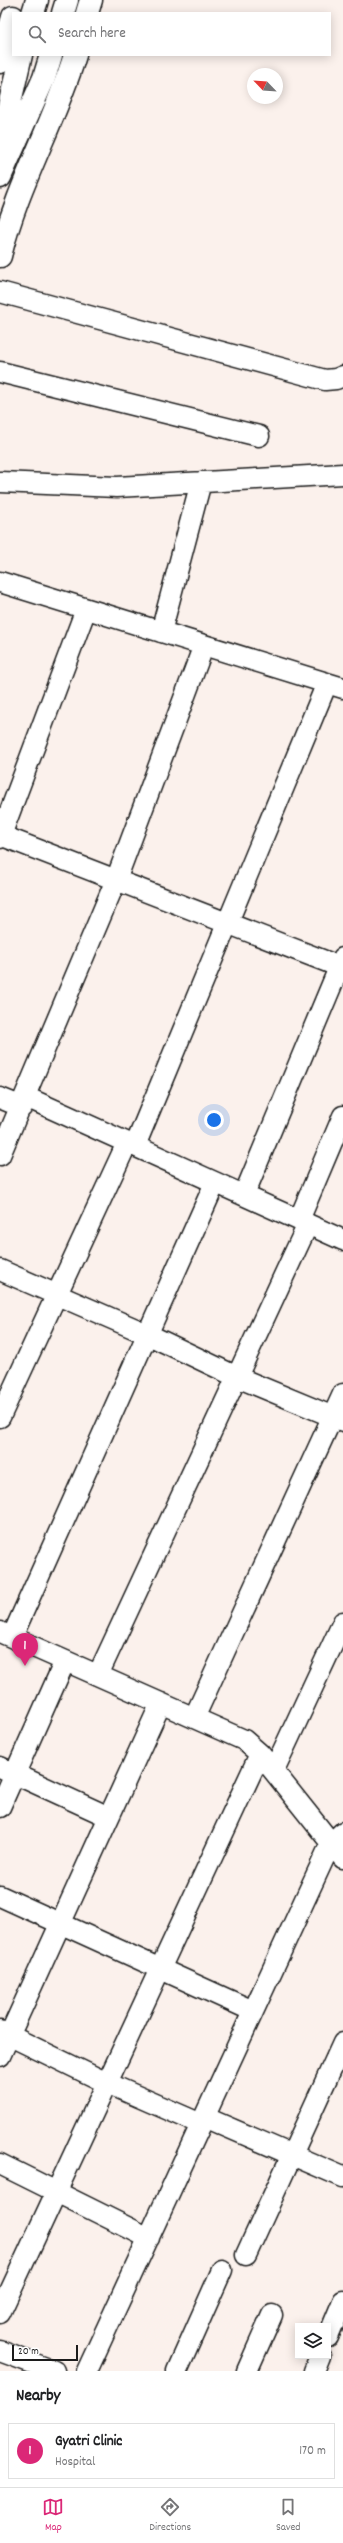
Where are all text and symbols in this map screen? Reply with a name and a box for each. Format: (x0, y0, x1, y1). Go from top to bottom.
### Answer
search box (12, 12, 331, 56)
icon: search (26, 23, 48, 45)
text: Search here (58, 23, 126, 45)
north arrow (247, 68, 283, 104)
your location (204, 1110, 224, 1130)
pin: 1 (12, 1633, 38, 1666)
map controls (295, 2323, 331, 2359)
button: layers (295, 2323, 331, 2359)
scale bar (12, 2343, 78, 2362)
text: 20 m (18, 2344, 39, 2360)
text: Nearby (16, 2385, 60, 2409)
text: Gyatri Clinic (55, 2431, 122, 2453)
text: 1 (29, 2442, 31, 2461)
text: 170 m (299, 2442, 326, 2461)
text: Hospital (55, 2453, 95, 2472)
tab: Map (42, 2496, 64, 2536)
tab: Directions (149, 2496, 191, 2536)
tab: Saved (276, 2496, 301, 2536)

